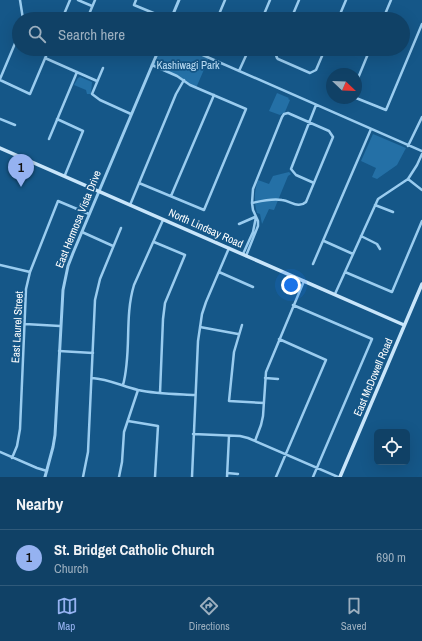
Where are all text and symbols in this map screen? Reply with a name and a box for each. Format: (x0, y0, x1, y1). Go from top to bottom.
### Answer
search box (12, 12, 410, 56)
icon: search (26, 23, 48, 45)
text: Search here (58, 24, 125, 45)
park label: Kashiwagi Park (156, 58, 220, 72)
north arrow (326, 68, 362, 104)
pin: 1 (8, 154, 34, 187)
street label: East Hermosa Vista Drive (52, 168, 104, 270)
street label: North Lindsay Road (167, 205, 245, 251)
your location (281, 275, 301, 295)
street label: East Laurel Street (8, 290, 26, 363)
street label: East McDowell Road (350, 336, 396, 418)
map controls (374, 429, 410, 465)
button: locate (374, 429, 410, 465)
text: Nearby (16, 492, 63, 515)
text: St. Bridget Catholic Church (54, 539, 215, 560)
text: 1 (26, 549, 32, 566)
text: 690 m (376, 549, 406, 566)
text: Church (54, 560, 88, 577)
tab: Map (56, 595, 78, 633)
tab: Directions (189, 595, 230, 633)
tab: Saved (341, 595, 366, 633)

